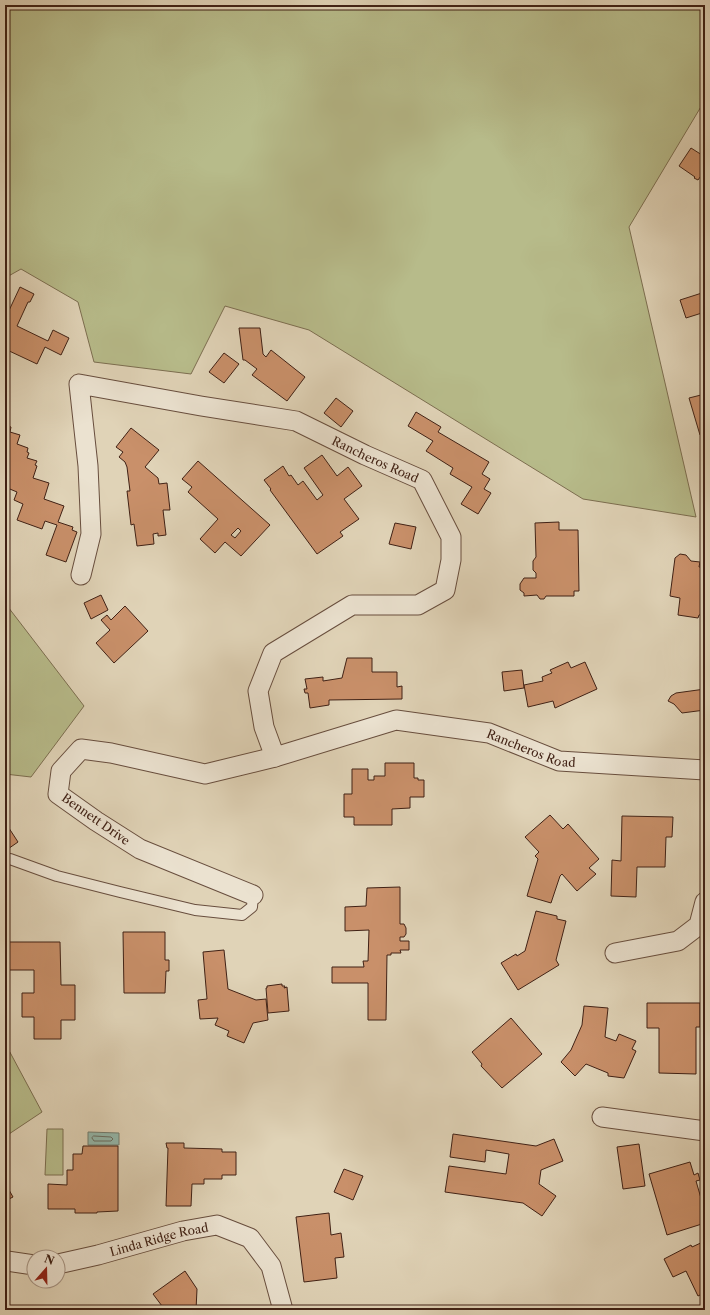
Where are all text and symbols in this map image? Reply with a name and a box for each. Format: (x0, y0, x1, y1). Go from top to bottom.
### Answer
street label: Rancheros Road (330, 433, 422, 485)
street label: Rancheros Road (485, 725, 577, 770)
street label: Bennett Drive (59, 790, 133, 848)
street label: Linda Ridge Road (108, 1219, 210, 1259)
north arrow (26, 1249, 66, 1289)
text: N (43, 1251, 57, 1268)

